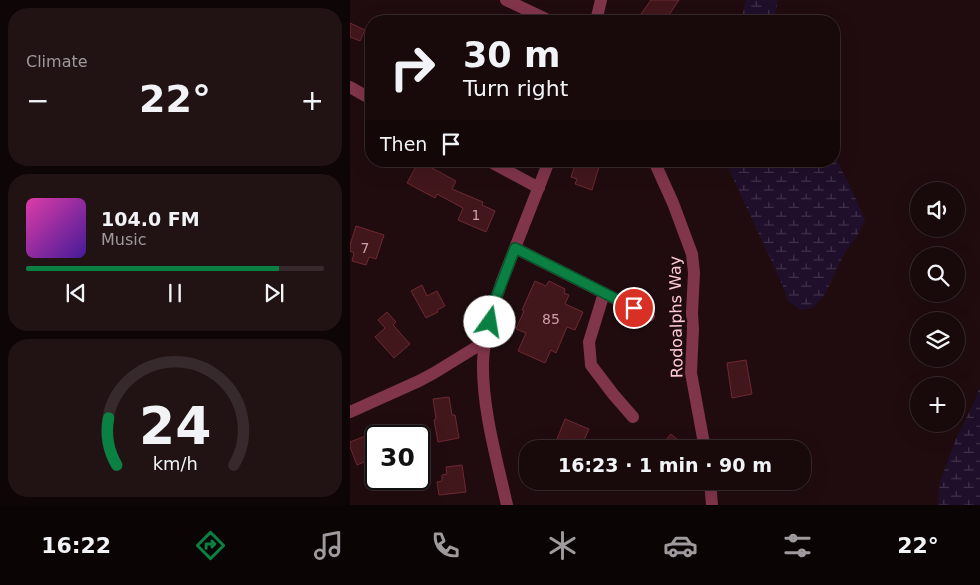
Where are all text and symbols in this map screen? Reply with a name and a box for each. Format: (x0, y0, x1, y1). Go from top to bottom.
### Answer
icon: right (380, 35, 445, 100)
text: 30 m (463, 35, 560, 75)
text: Climate (26, 52, 88, 71)
text: Turn right (463, 76, 568, 101)
text: 22° (139, 77, 211, 121)
text: − (26, 84, 49, 117)
text: + (301, 84, 324, 117)
icon: arrive (437, 130, 465, 158)
text: Then (380, 133, 427, 155)
map controls (910, 182, 965, 432)
button: sound (910, 182, 965, 237)
house number: 1 (472, 207, 480, 223)
text: 104.0 FM (101, 208, 200, 230)
text: Music (101, 230, 147, 249)
house number: 7 (361, 240, 369, 256)
button: search (910, 247, 965, 302)
street label: Rodoalphs Way (665, 256, 687, 378)
icon: previous (62, 279, 90, 307)
icon: pause (161, 279, 189, 307)
icon: next (260, 279, 288, 307)
pin (613, 287, 655, 329)
icon: arrive (620, 294, 648, 322)
position arrow (463, 295, 515, 347)
house number: 85 (542, 311, 560, 327)
button: layers (910, 312, 965, 367)
button: + (910, 377, 965, 432)
text: 24 (139, 396, 211, 456)
speed limit sign: 30 (365, 425, 430, 490)
text: km/h (152, 453, 198, 474)
text: 16:23 · 1 min · 90 m (558, 454, 772, 476)
icon: directions (193, 528, 228, 563)
icon: music (311, 528, 346, 563)
icon: phone (428, 528, 463, 563)
icon: climate (545, 528, 580, 563)
icon: car (663, 528, 698, 563)
icon: filters (780, 528, 815, 563)
text: 16:22 (41, 533, 111, 558)
text: 22° (897, 533, 939, 558)

